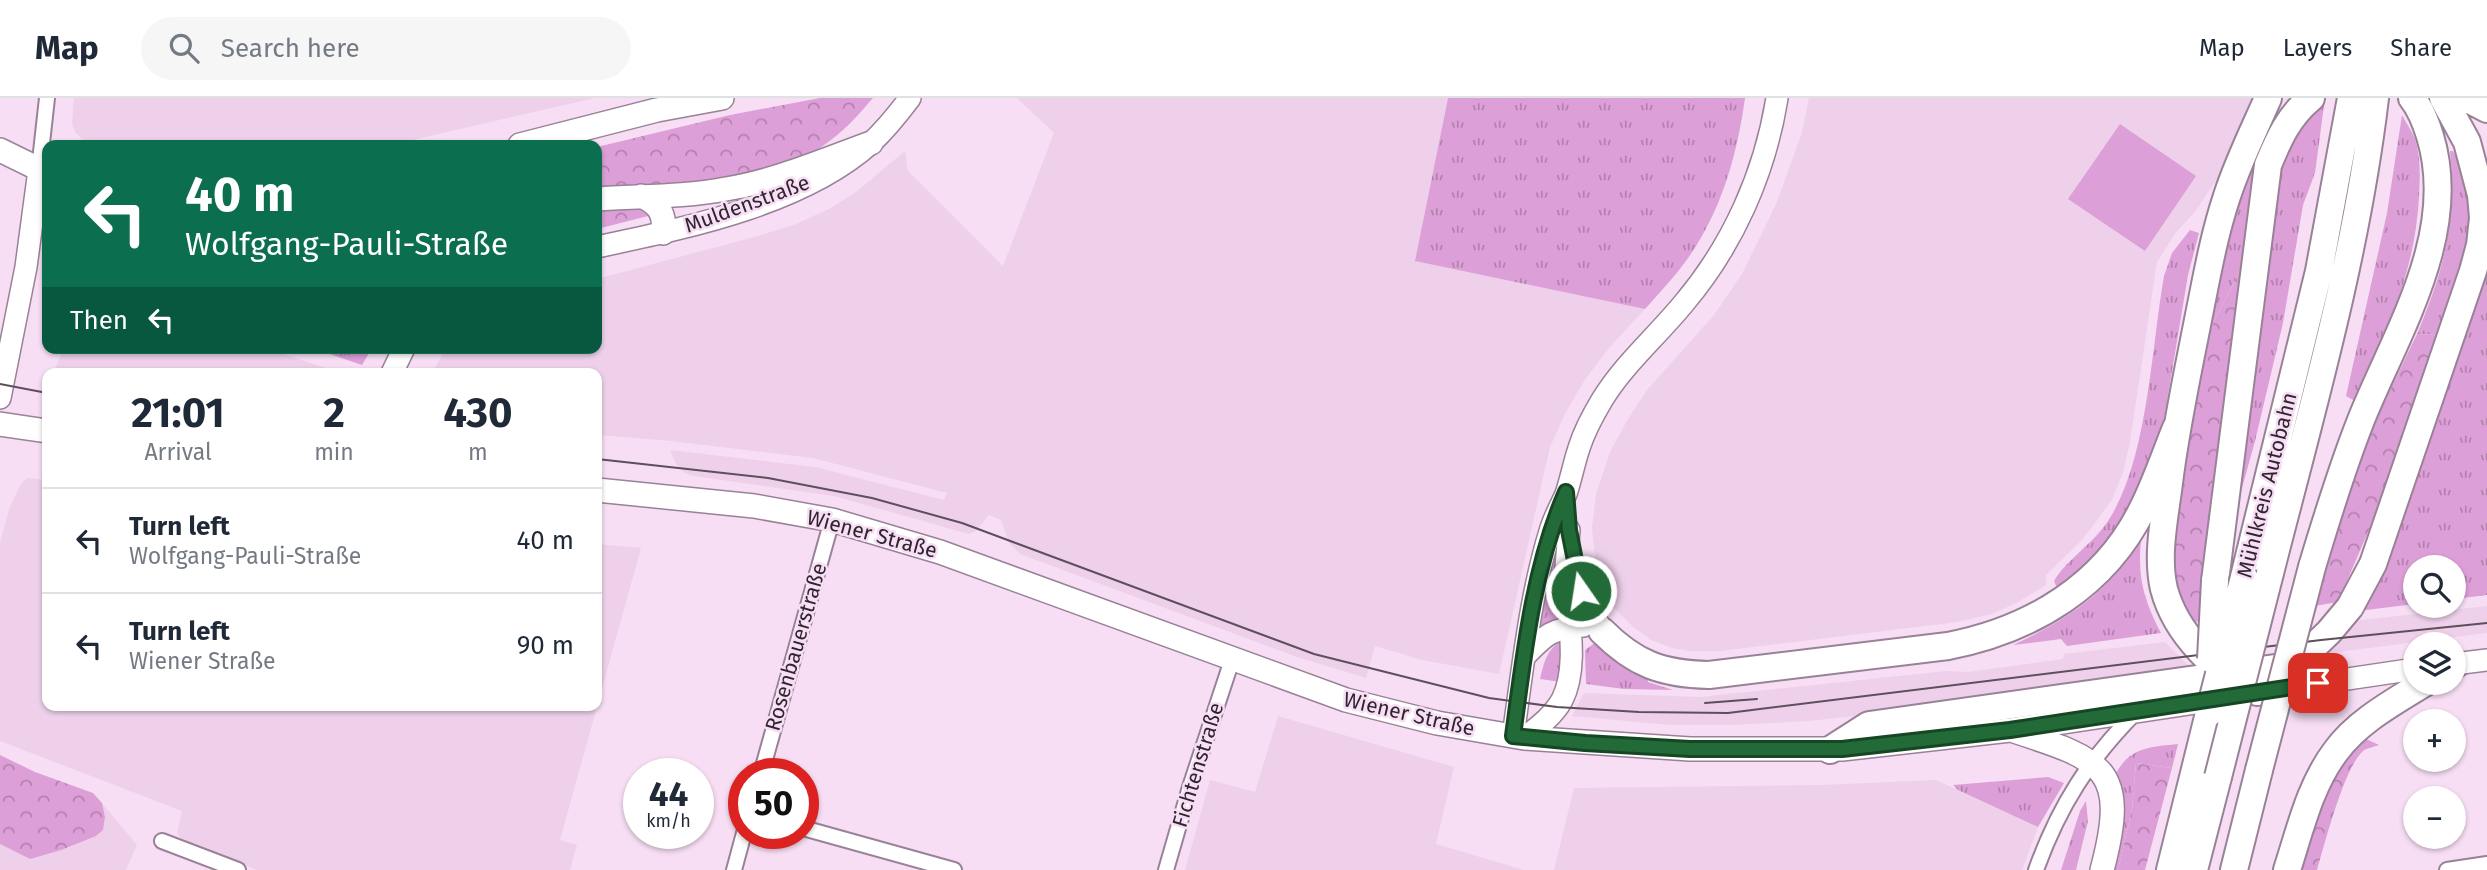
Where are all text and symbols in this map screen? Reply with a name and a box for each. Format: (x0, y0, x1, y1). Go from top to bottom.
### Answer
search box (141, 17, 631, 80)
text: Map (35, 28, 99, 68)
icon: search (165, 29, 203, 67)
text: Search here (221, 33, 360, 64)
text: Map (2199, 34, 2245, 62)
text: Layers (2283, 34, 2352, 62)
text: Share (2390, 34, 2452, 62)
text: 40 m (185, 165, 294, 224)
icon: left (70, 168, 161, 259)
street label: Muldenstraße (681, 169, 813, 239)
text: Wolfgang-Pauli-Straße (185, 225, 508, 263)
icon: left (142, 301, 180, 339)
text: Then (70, 305, 128, 336)
text: 21:01 (131, 388, 225, 438)
text: 2 (323, 388, 345, 438)
text: 430 (443, 388, 513, 438)
street label: Mühlkreis Autobahn (2231, 390, 2303, 580)
text: Arrival (144, 438, 212, 466)
text: min (314, 438, 354, 466)
text: m (468, 438, 488, 466)
street label: Wiener Straße (804, 504, 940, 564)
text: Turn left (129, 511, 230, 542)
icon: left (70, 522, 108, 560)
text: 40 m (516, 525, 574, 556)
text: Wolfgang-Pauli-Straße (129, 542, 361, 570)
position arrow (1544, 554, 1618, 628)
map controls (2403, 555, 2466, 849)
button: search (2403, 555, 2466, 618)
street label: Rosenbauerstraße (760, 560, 832, 734)
text: Turn left (129, 616, 230, 647)
icon: left (70, 627, 108, 665)
text: 90 m (517, 630, 574, 661)
button: layers (2403, 632, 2466, 695)
text: Wiener Straße (129, 647, 276, 675)
pin (2288, 653, 2348, 713)
icon: arrive (2299, 664, 2337, 702)
street label: Wiener Straße (1341, 686, 1477, 742)
street label: Fichtenstraße (1167, 700, 1229, 830)
button: + (2403, 709, 2466, 772)
speed limit sign: 50 (728, 758, 819, 849)
text: 44 (649, 773, 688, 815)
button: − (2403, 786, 2466, 849)
text: km/h (646, 810, 691, 832)

